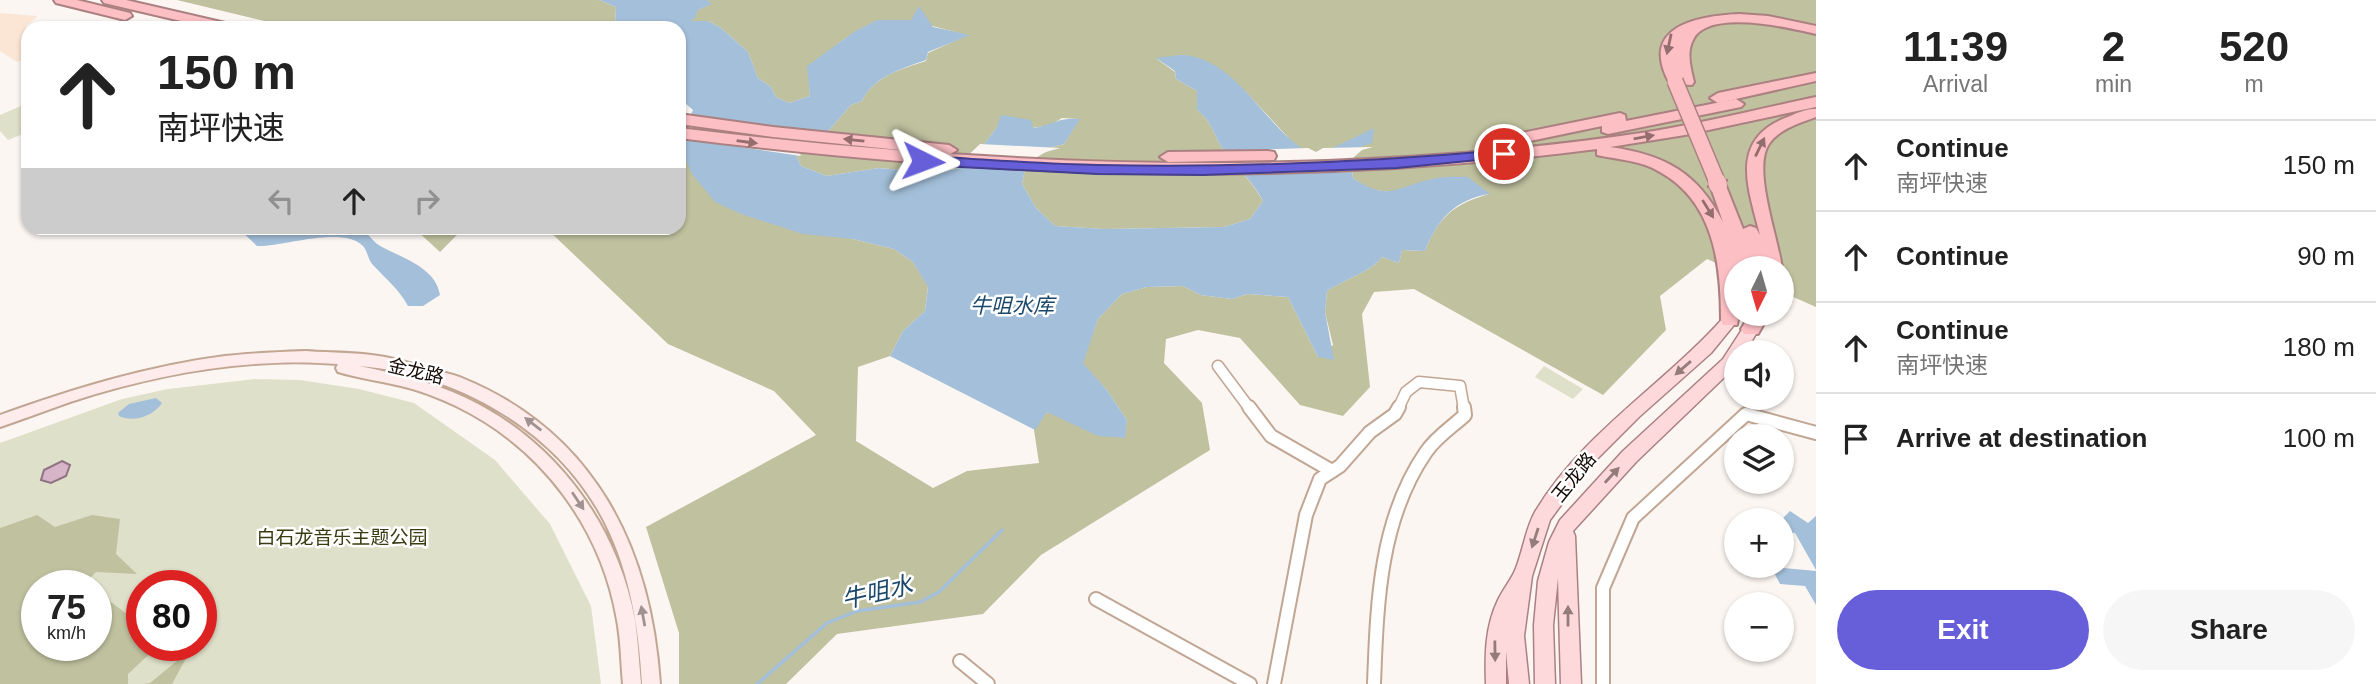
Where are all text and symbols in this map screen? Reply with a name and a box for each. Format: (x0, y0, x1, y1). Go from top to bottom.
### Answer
text: 11:39 (1903, 23, 2008, 70)
text: 2 (2102, 23, 2125, 70)
text: 520 (2219, 23, 2289, 70)
one-way arrow (1664, 33, 1675, 55)
text: 150 m (157, 45, 296, 99)
icon: ahead (42, 49, 133, 140)
text: Arrival (1923, 71, 1988, 97)
text: min (2095, 71, 2132, 97)
text: m (2244, 71, 2264, 97)
text: 南坪快速 (157, 110, 285, 146)
position arrow (886, 124, 960, 198)
pin (1474, 124, 1534, 184)
one-way arrow (1633, 131, 1655, 142)
text: Continue (1896, 133, 2009, 163)
one-way arrow (843, 134, 865, 145)
icon: arrive (1485, 135, 1523, 173)
one-way arrow (736, 137, 758, 148)
one-way arrow (1754, 137, 1765, 157)
icon: ahead (1837, 147, 1875, 185)
text: 150 m (2283, 150, 2355, 180)
text: 南坪快速 (1896, 170, 1988, 196)
icon: left (262, 182, 300, 220)
icon: ahead (335, 182, 373, 220)
icon: right (408, 182, 446, 220)
one-way arrow (1702, 199, 1715, 218)
icon: ahead (1837, 238, 1875, 276)
text: Continue (1896, 241, 2009, 271)
text: 90 m (2297, 241, 2355, 271)
north arrow (1724, 256, 1794, 326)
map controls (1724, 256, 1794, 662)
water label: 牛咀水库 (970, 294, 1057, 317)
text: Continue (1896, 315, 2009, 345)
icon: ahead (1837, 329, 1875, 367)
text: 180 m (2283, 332, 2355, 362)
button: sound (1724, 340, 1794, 410)
text: 南坪快速 (1896, 352, 1988, 378)
street label: 金龙路 (386, 354, 446, 388)
one-way arrow (1674, 360, 1691, 376)
one-way arrow (524, 417, 542, 431)
icon: arrive (1837, 420, 1875, 458)
text: Arrive at destination (1896, 423, 2147, 453)
text: 100 m (2283, 423, 2355, 453)
button: layers (1724, 424, 1794, 494)
street label: 玉龙路 (1548, 448, 1600, 506)
one-way arrow (1603, 467, 1619, 484)
one-way arrow (571, 492, 584, 511)
button: + (1724, 508, 1794, 578)
park label: 白石龙音乐主题公园 (256, 527, 428, 548)
one-way arrow (1529, 528, 1540, 549)
speed limit sign: 80 (126, 570, 217, 661)
water label: 牛咀水 (839, 571, 916, 613)
text: 75 (47, 587, 86, 626)
button: Exit (1837, 590, 2089, 670)
button: Share (2103, 590, 2355, 670)
button: − (1724, 592, 1794, 662)
one-way arrow (638, 605, 649, 627)
one-way arrow (1562, 605, 1574, 627)
text: km/h (47, 623, 86, 643)
one-way arrow (1490, 640, 1501, 662)

